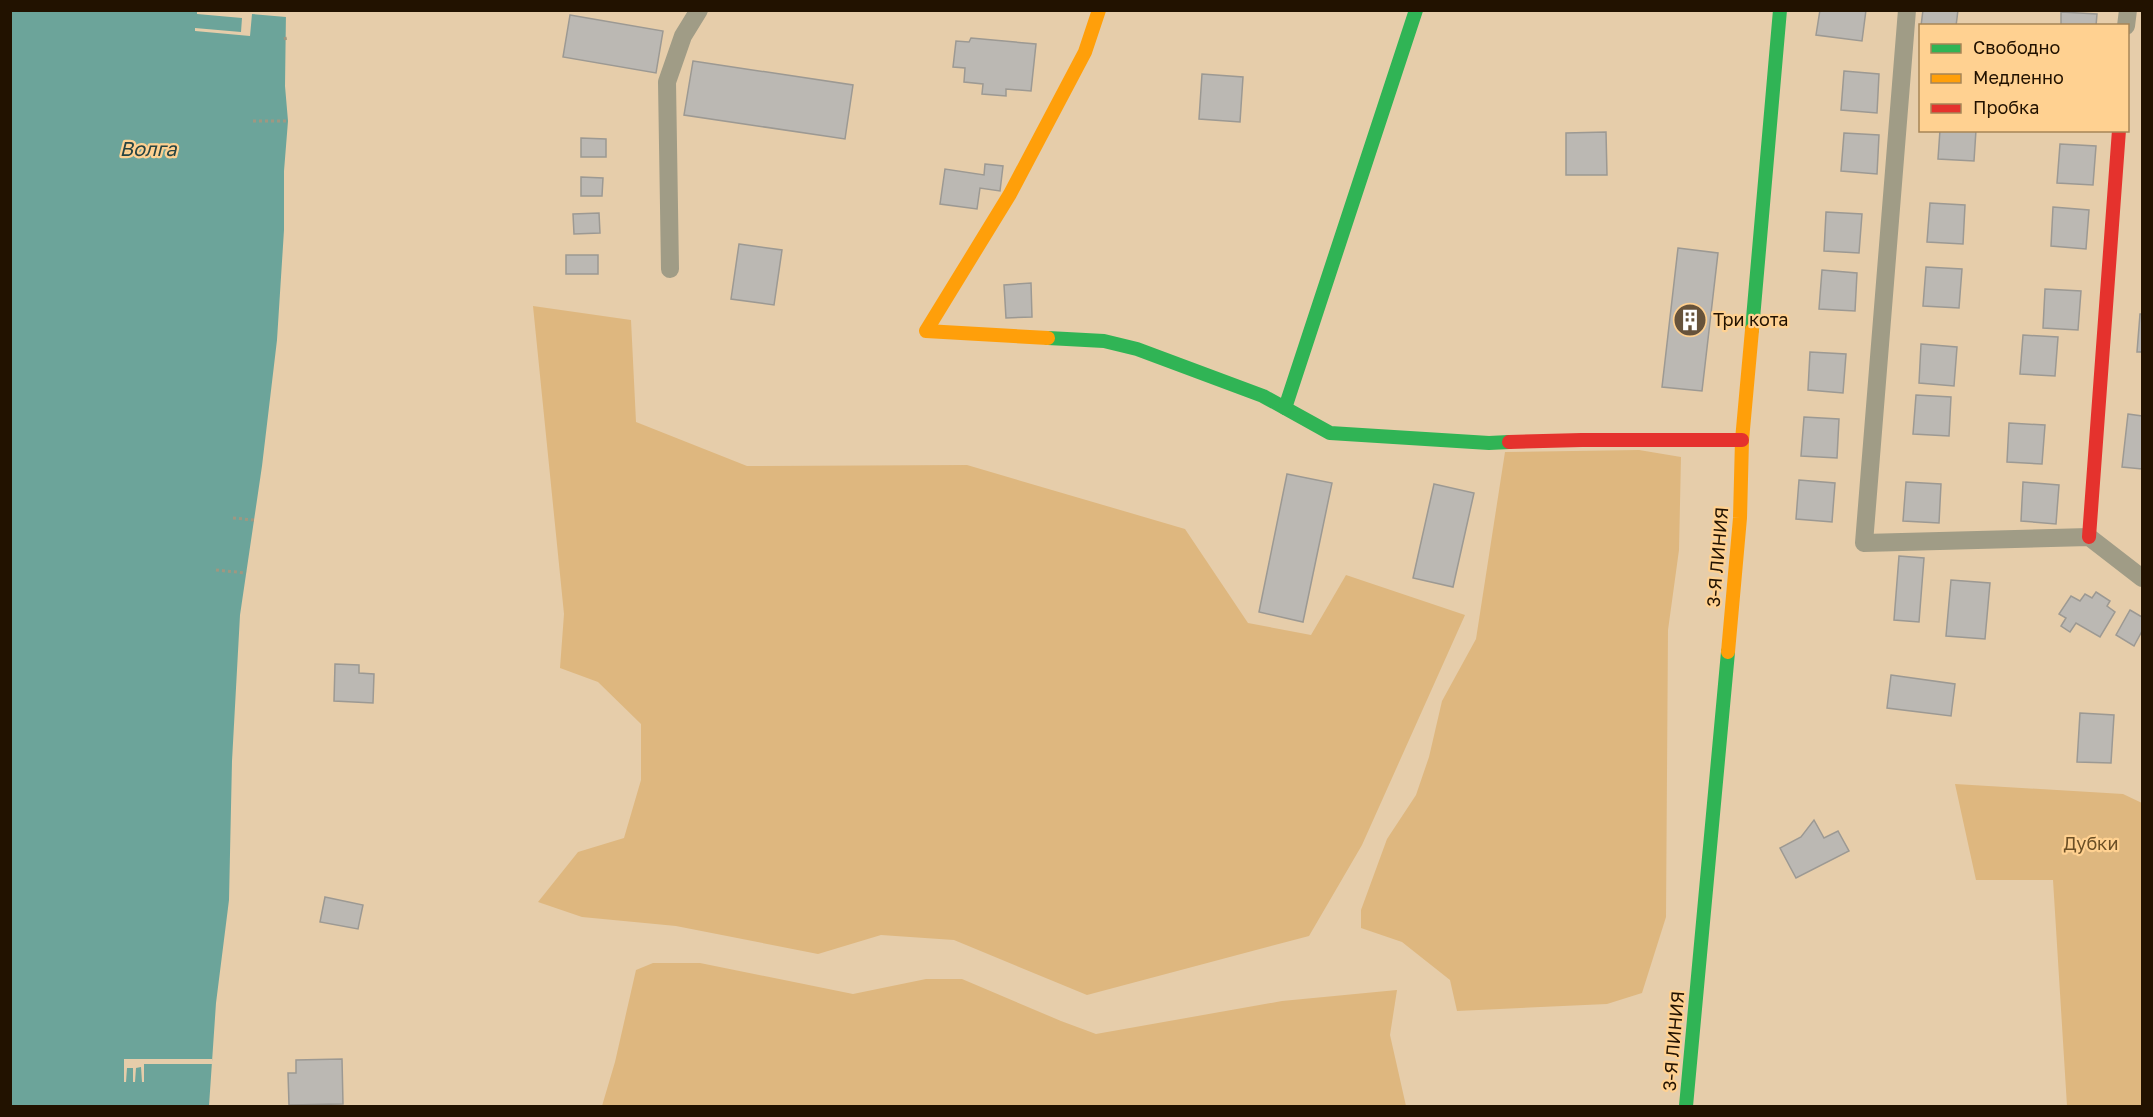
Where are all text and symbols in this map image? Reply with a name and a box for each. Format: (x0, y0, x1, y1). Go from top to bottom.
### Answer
legend (1919, 24, 2129, 132)
text: Свободно (1973, 36, 2060, 58)
text: Медленно (1973, 66, 2064, 88)
text: Пробка (1973, 96, 2039, 118)
water label: Волга (120, 136, 177, 160)
building icon: Три кота (1672, 302, 1708, 338)
place label: Три кота (1713, 308, 1788, 330)
street label: 3-Я ЛИНИЯ (1702, 506, 1732, 608)
park label: Дубки (2064, 832, 2118, 854)
street label: 3-Я ЛИНИЯ (1658, 990, 1688, 1092)

